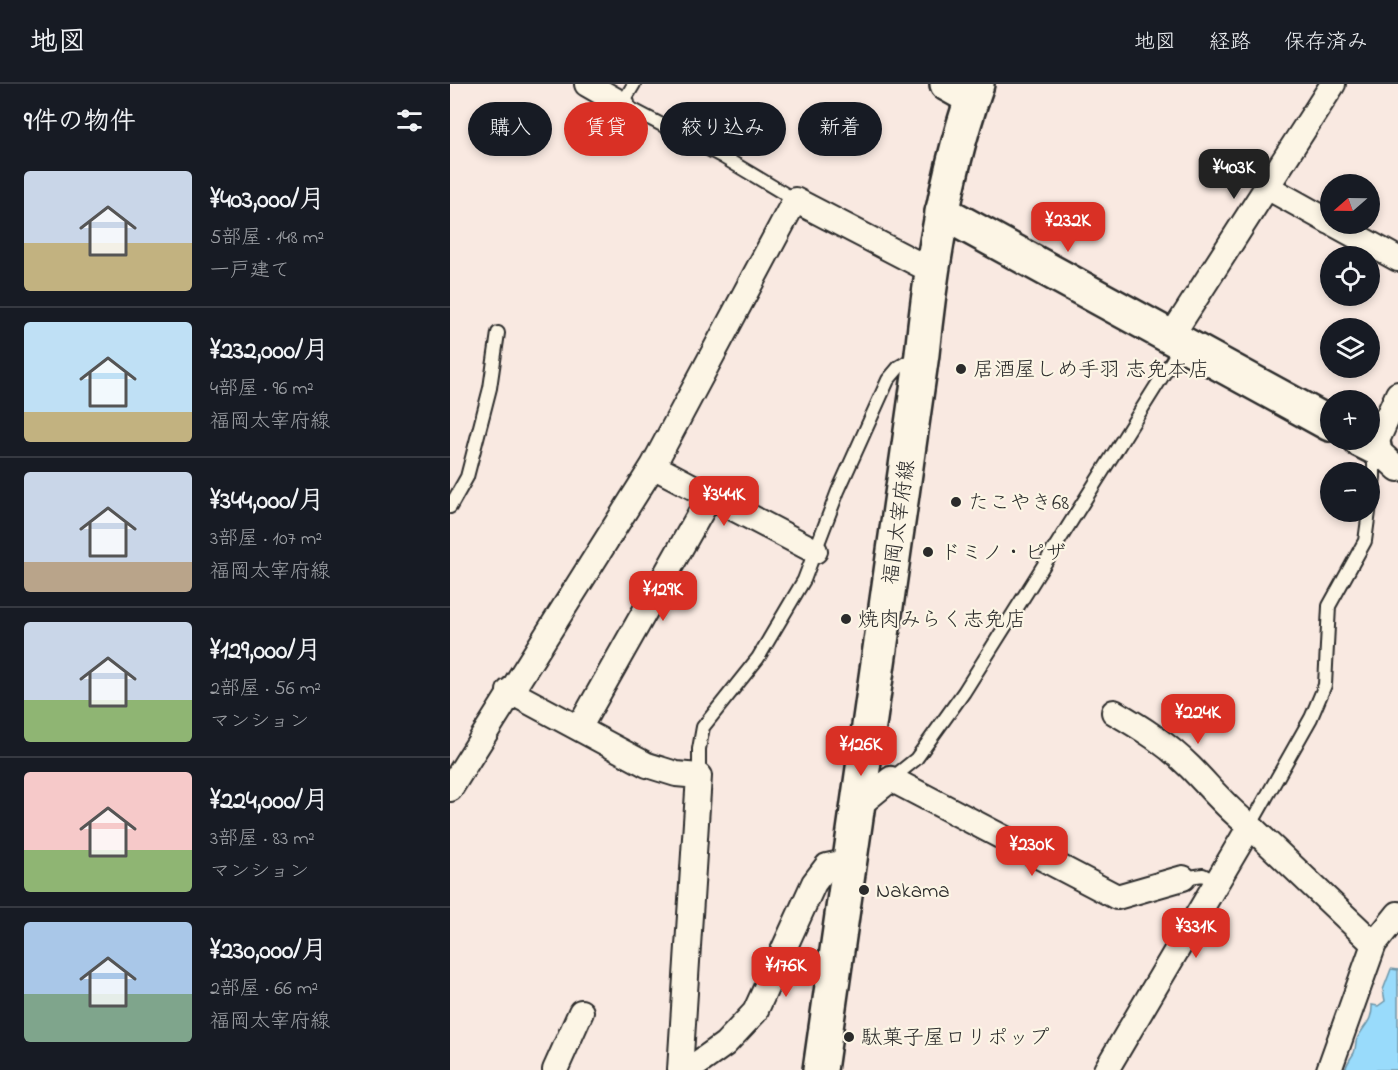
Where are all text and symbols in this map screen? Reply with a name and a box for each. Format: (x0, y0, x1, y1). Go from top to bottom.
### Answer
text: 地図 (30, 23, 86, 64)
text: 地図 (1134, 28, 1176, 58)
text: 経路 (1209, 28, 1251, 58)
text: 保存済み (1284, 28, 1368, 58)
chip: 購入 (468, 102, 552, 156)
chip: 賃貸 (564, 102, 648, 156)
chip: 絞り込み (660, 102, 786, 156)
chip: 新着 (798, 102, 882, 156)
text: 9件の物件 (24, 104, 136, 142)
icon: filters (393, 104, 426, 137)
pin: ¥403K (1192, 149, 1276, 200)
text: ¥403K (1213, 154, 1255, 183)
north arrow (1320, 174, 1380, 234)
map controls (1320, 174, 1380, 522)
text: ¥403,000/月 (210, 182, 325, 220)
icon: home (72, 195, 144, 267)
pin: ¥232K (1026, 202, 1110, 253)
text: ¥232K (1045, 207, 1091, 236)
text: 5部屋 · 148 m² (210, 224, 324, 253)
button: locate (1320, 246, 1380, 306)
text: 一戸建て (210, 257, 290, 286)
button: layers (1320, 318, 1380, 378)
text: ¥232,000/月 (210, 333, 329, 371)
icon: home (72, 346, 144, 418)
place label: 居酒屋しめ手羽 志免本店 (973, 356, 1209, 386)
marker: 居酒屋しめ手羽 志免本店 (954, 362, 968, 376)
text: 4部屋 · 96 m² (210, 375, 314, 404)
button: + (1320, 390, 1380, 450)
text: 福岡太宰府線 (210, 408, 330, 437)
street label: 福岡太宰府線 (876, 458, 924, 587)
button: − (1320, 462, 1380, 522)
pin: ¥344K (682, 476, 766, 527)
text: ¥344K (703, 481, 745, 510)
text: ¥344,000/月 (210, 483, 325, 521)
place label: たこやき68 (968, 489, 1069, 519)
marker: たこやき68 (949, 495, 963, 509)
icon: home (72, 496, 144, 568)
text: 3部屋 · 107 m² (210, 525, 322, 554)
place label: ドミノ・ピザ (940, 539, 1066, 569)
marker: ドミノ・ピザ (921, 545, 935, 559)
text: 福岡太宰府線 (210, 558, 330, 587)
pin: ¥129K (621, 571, 705, 622)
text: ¥129K (643, 576, 683, 605)
place label: 焼肉みらく志免店 (858, 606, 1026, 636)
marker: 焼肉みらく志免店 (839, 612, 853, 626)
text: ¥129,000/月 (210, 633, 321, 671)
icon: home (72, 646, 144, 718)
text: 2部屋 · 56 m² (210, 675, 321, 704)
pin: ¥224K (1156, 694, 1240, 745)
text: ¥224K (1175, 699, 1221, 728)
text: マンション (210, 708, 309, 737)
pin: ¥126K (819, 726, 903, 777)
text: ¥126K (840, 731, 882, 760)
text: ¥224,000/月 (210, 783, 329, 821)
icon: home (72, 796, 144, 868)
text: 3部屋 · 83 m² (210, 825, 315, 854)
pin: ¥230K (990, 826, 1074, 877)
text: ¥230K (1010, 831, 1054, 860)
text: マンション (210, 858, 309, 887)
place label: Nakama (876, 877, 950, 907)
marker: Nakama (857, 883, 871, 897)
pin: ¥331K (1154, 908, 1238, 959)
text: ¥331K (1176, 913, 1216, 942)
text: ¥230,000/月 (210, 933, 327, 971)
icon: home (72, 946, 144, 1018)
pin: ¥176K (744, 947, 828, 998)
text: ¥176K (766, 952, 806, 981)
text: 2部屋 · 66 m² (210, 975, 318, 1004)
text: 福岡太宰府線 (210, 1008, 330, 1037)
place label: 駄菓子屋ロリポップ (861, 1024, 1050, 1054)
marker: 駄菓子屋ロリポップ (842, 1030, 856, 1044)

